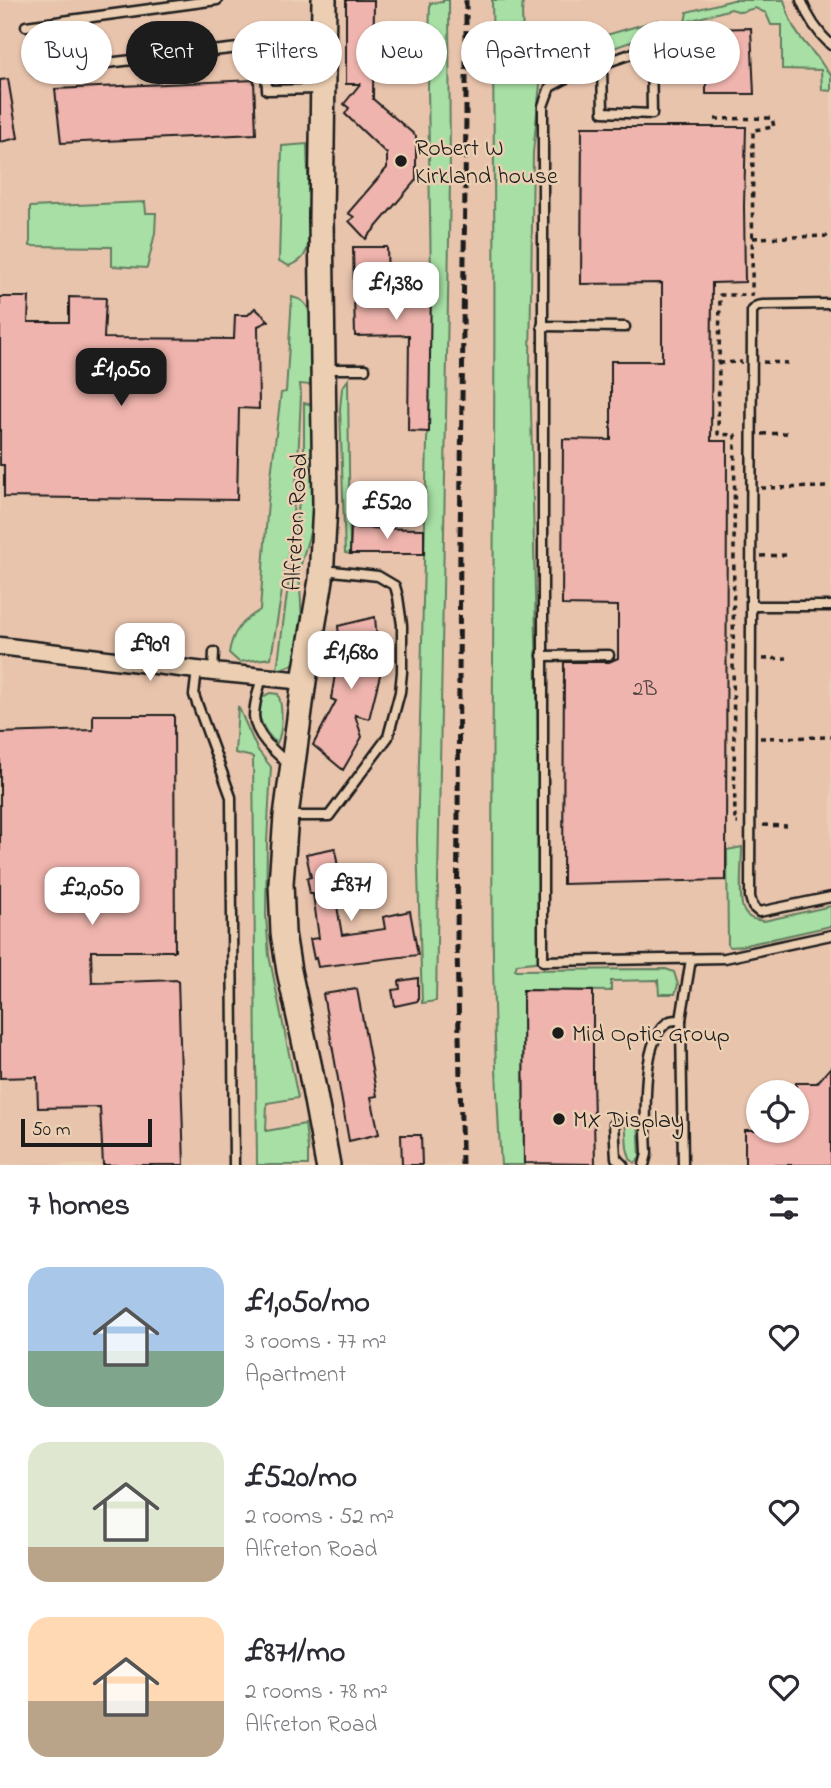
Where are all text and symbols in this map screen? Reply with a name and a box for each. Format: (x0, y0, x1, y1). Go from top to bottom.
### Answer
chip: Buy (21, 21, 112, 84)
chip: Rent (126, 21, 218, 84)
chip: Filters (232, 21, 342, 84)
chip: New (356, 21, 447, 84)
chip: Apartment (461, 21, 615, 84)
chip: House (629, 21, 740, 84)
place label: Robert W Kirkland house (415, 132, 558, 195)
marker: Robert W Kirkland house (393, 153, 409, 169)
pin: £1,380 (339, 262, 453, 322)
text: £1,380 (369, 268, 423, 301)
pin: £1,050 (64, 348, 178, 408)
text: £1,050 (92, 354, 150, 387)
street label: Alfreton Road (276, 452, 319, 592)
pin: £520 (346, 482, 428, 541)
text: £520 (362, 487, 412, 520)
pin: £909 (109, 624, 191, 683)
text: £909 (131, 629, 169, 662)
pin: £1,680 (294, 632, 408, 691)
text: £1,680 (324, 637, 378, 670)
house number: 2B (633, 675, 657, 705)
pin: £871 (310, 864, 392, 923)
pin: £2,050 (35, 867, 149, 927)
text: £871 (331, 869, 371, 902)
text: £2,050 (61, 873, 123, 906)
place label: Mid Optic Group (572, 1018, 730, 1053)
marker: Mid Optic Group (550, 1025, 566, 1041)
map controls (746, 1080, 809, 1143)
button: locate (746, 1080, 809, 1143)
place label: MX Display (573, 1104, 684, 1140)
marker: MX Display (551, 1111, 567, 1127)
scale bar (21, 1116, 152, 1148)
text: 50 m (32, 1117, 71, 1144)
text: 7 homes (28, 1185, 130, 1229)
icon: filters (765, 1188, 803, 1226)
text: £1,050/mo (245, 1282, 370, 1326)
icon: home (84, 1295, 168, 1379)
icon: heart (765, 1318, 803, 1356)
text: 3 rooms · 77 m² (245, 1326, 387, 1359)
text: Apartment (245, 1359, 346, 1392)
text: £520/mo (245, 1457, 357, 1501)
icon: home (84, 1470, 168, 1554)
icon: heart (765, 1493, 803, 1531)
text: 2 rooms · 52 m² (245, 1501, 394, 1534)
text: Alfreton Road (245, 1534, 377, 1567)
text: £871/mo (245, 1632, 345, 1676)
icon: home (84, 1645, 168, 1729)
icon: heart (765, 1668, 803, 1706)
text: 2 rooms · 78 m² (245, 1676, 388, 1709)
text: Alfreton Road (245, 1709, 377, 1742)

